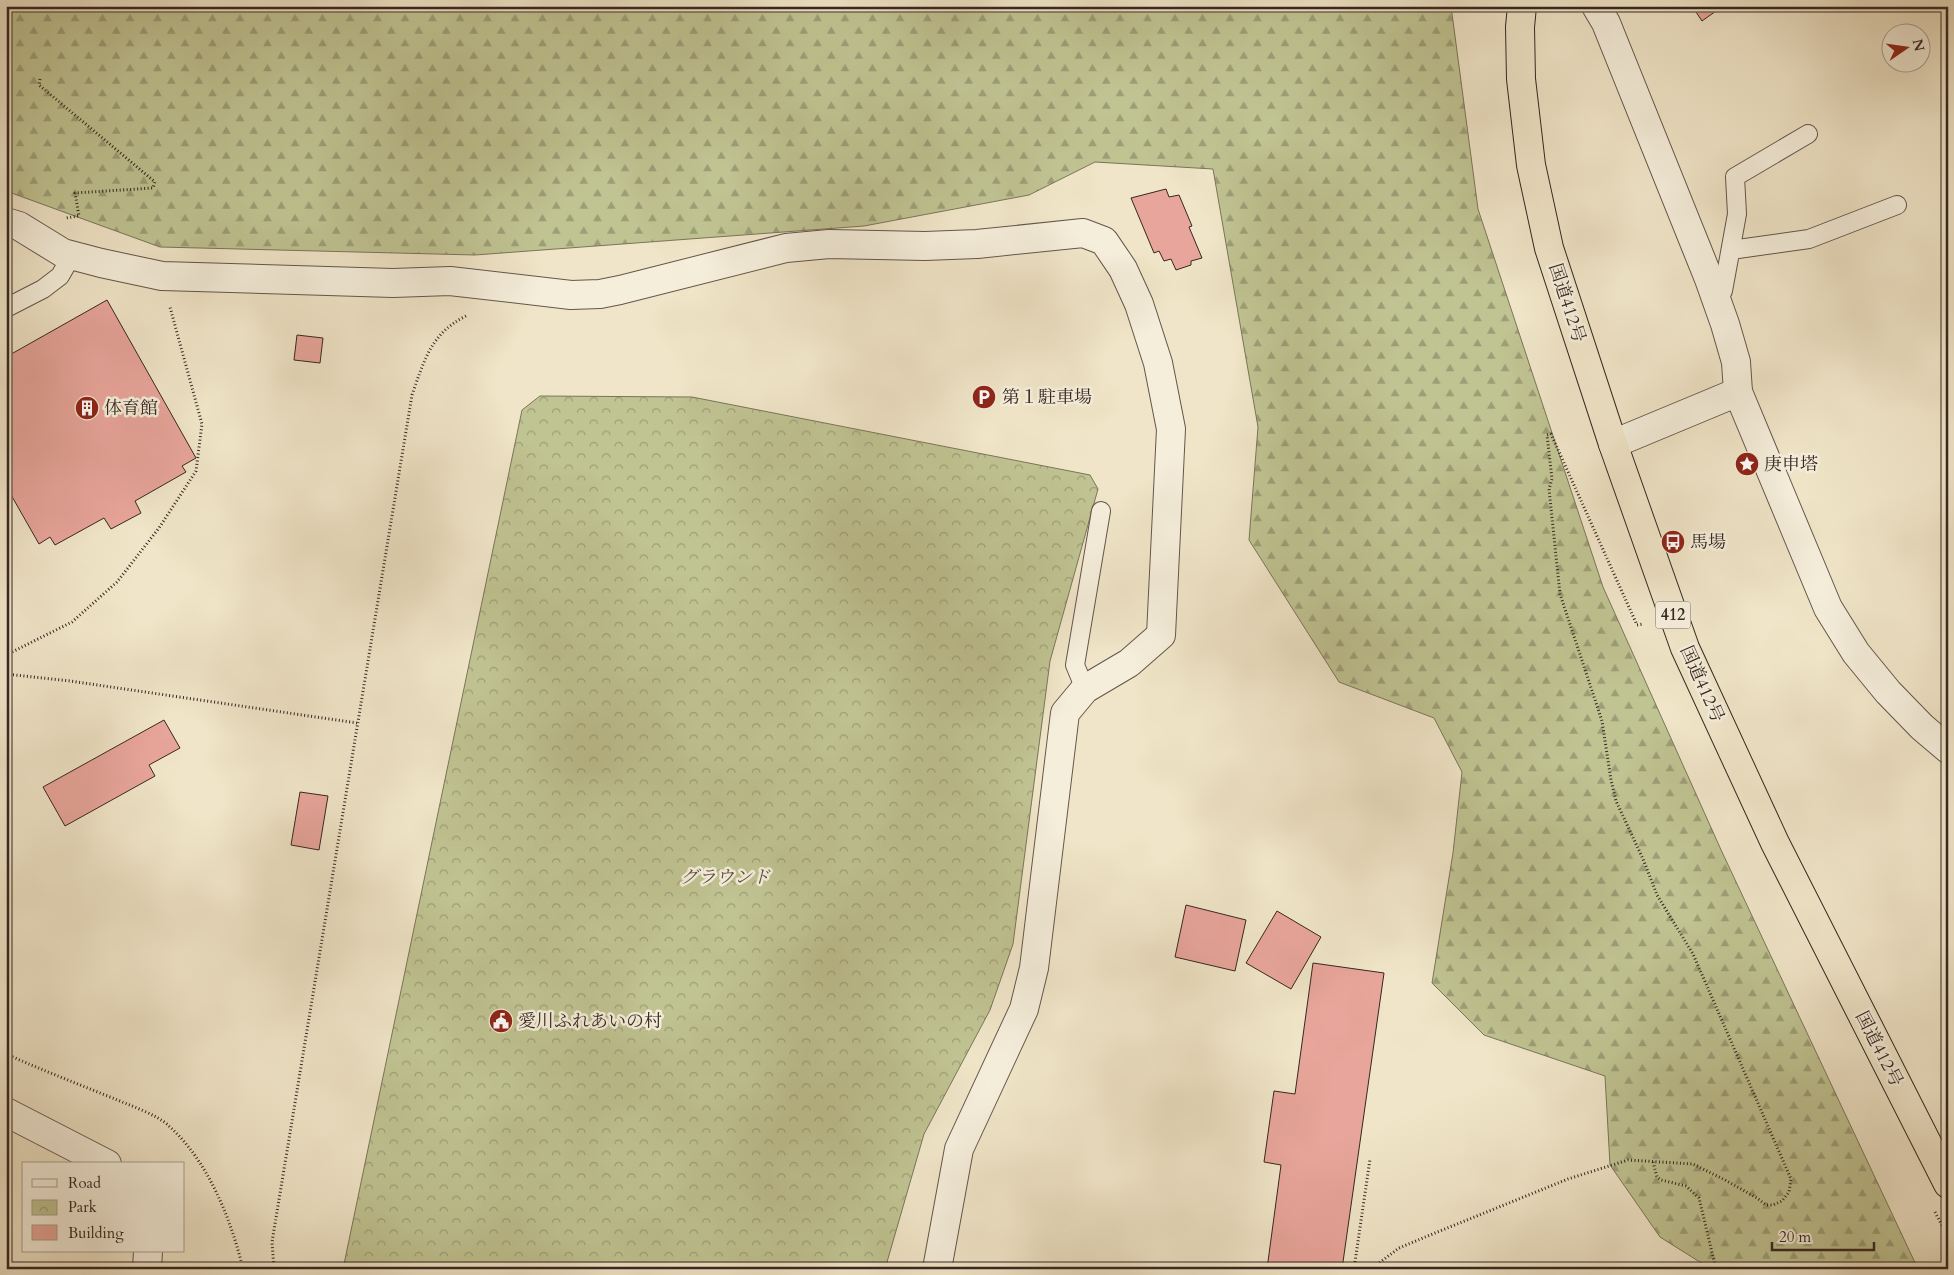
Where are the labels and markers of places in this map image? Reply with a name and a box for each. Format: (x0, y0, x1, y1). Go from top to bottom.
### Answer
parking icon: 第１駐車場 (971, 384, 997, 410)
place label: 第１駐車場 (1002, 385, 1092, 410)
building icon: 体育館 (74, 395, 100, 421)
place label: 体育館 (104, 396, 158, 421)
place icon: 庚申塔 (1734, 451, 1760, 477)
place label: 庚申塔 (1764, 452, 1818, 477)
bus stop icon: 馬場 (1660, 529, 1686, 555)
place label: 馬場 (1690, 530, 1726, 555)
public building icon: 愛川ふれあいの村 (488, 1008, 514, 1034)
place label: 愛川ふれあいの村 (518, 1009, 662, 1034)

